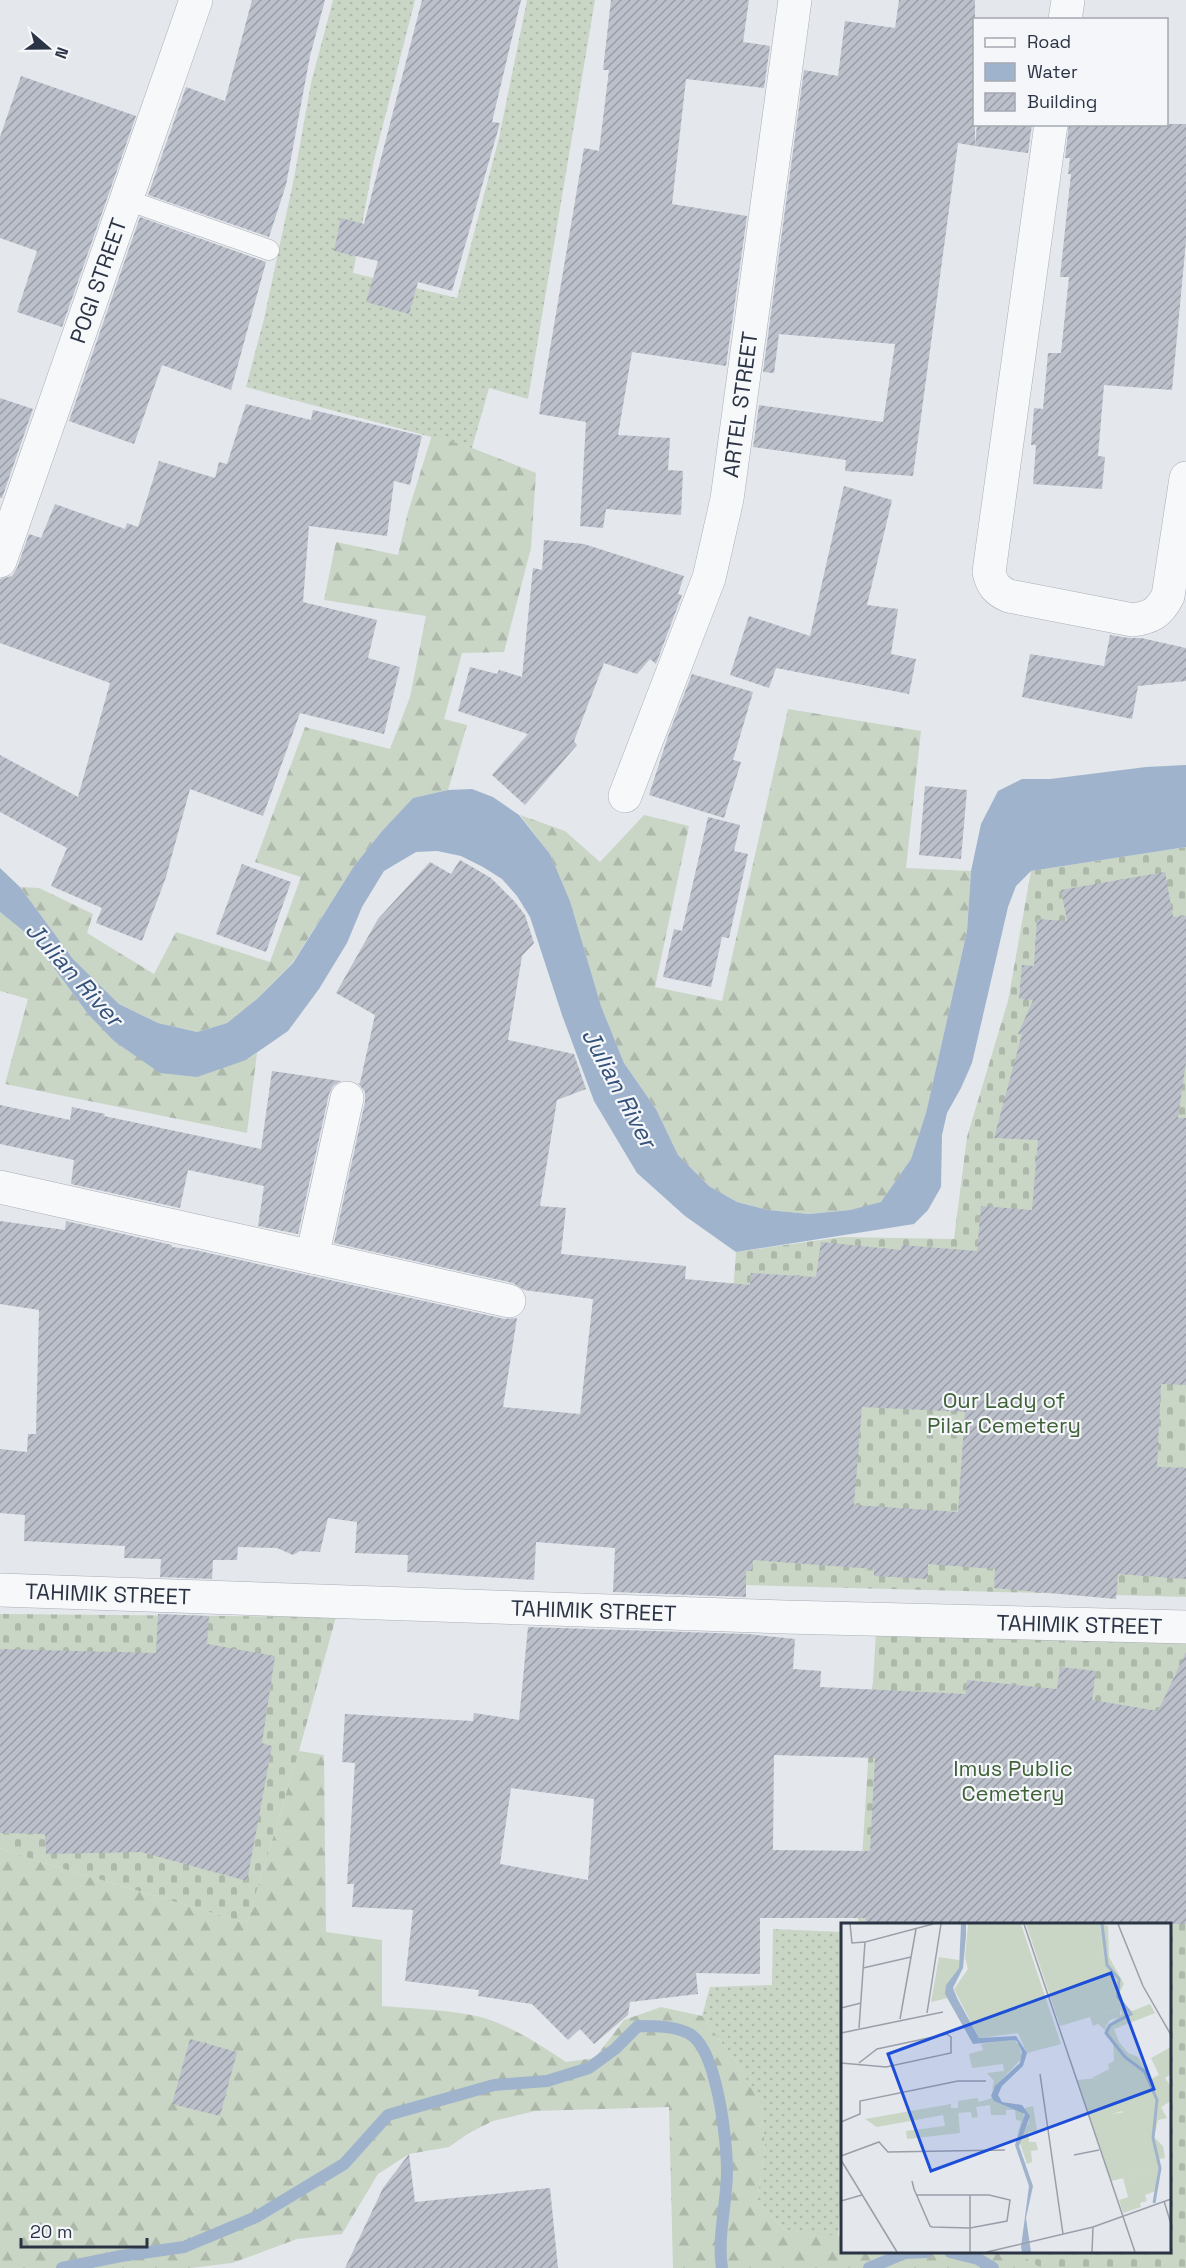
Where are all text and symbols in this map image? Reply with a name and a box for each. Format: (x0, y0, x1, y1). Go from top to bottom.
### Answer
north arrow (18, 18, 78, 78)
legend (973, 18, 1168, 126)
text: Road (1027, 30, 1071, 53)
text: N (50, 44, 73, 62)
text: Water (1027, 60, 1078, 83)
text: Building (1027, 90, 1097, 113)
street label: POGI STREET (63, 214, 133, 347)
street label: ARTEL STREET (716, 330, 764, 479)
water label: Julian River (19, 914, 132, 1035)
water label: Julian River (575, 1022, 665, 1156)
park label: Our Lady of Pilar Cemetery (927, 1386, 1081, 1439)
street label: TAHIMIK STREET (25, 1577, 191, 1611)
street label: TAHIMIK STREET (510, 1594, 677, 1627)
street label: TAHIMIK STREET (996, 1608, 1163, 1640)
park label: Imus Public Cemetery (953, 1754, 1073, 1807)
inset map (841, 1923, 1171, 2253)
scale bar (21, 2211, 147, 2249)
text: 20 m (30, 2220, 73, 2243)

